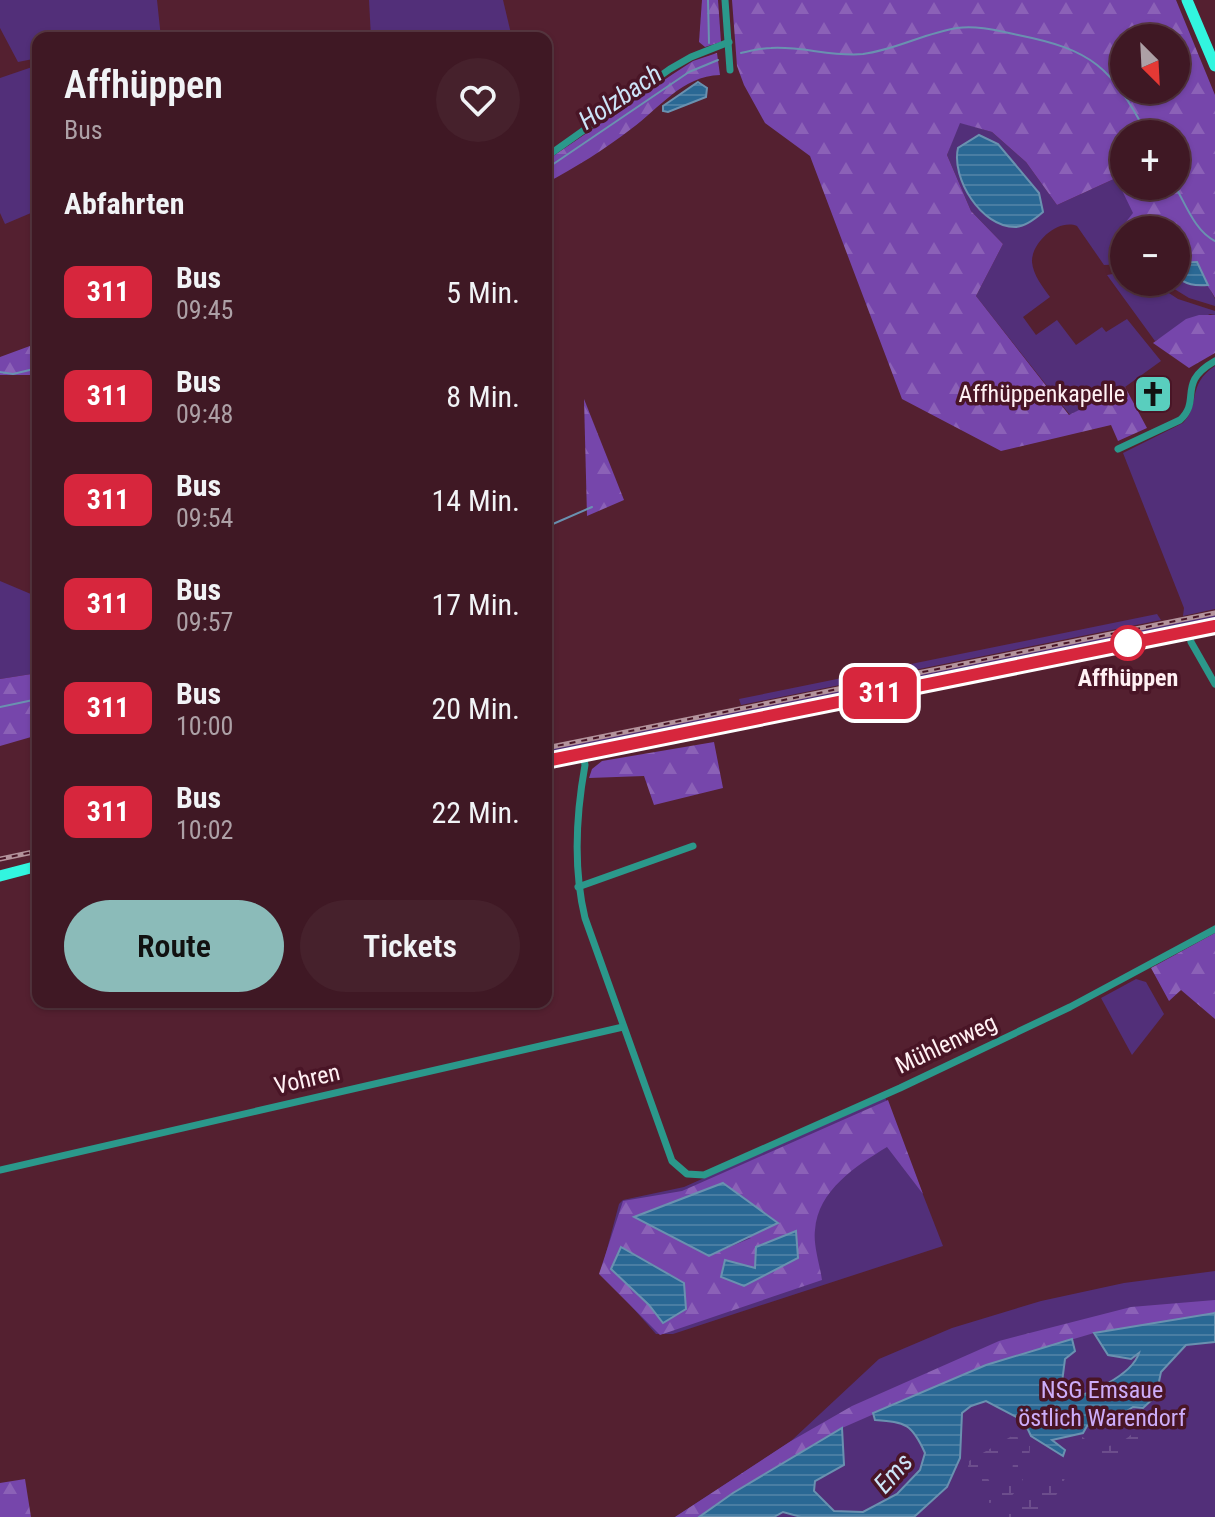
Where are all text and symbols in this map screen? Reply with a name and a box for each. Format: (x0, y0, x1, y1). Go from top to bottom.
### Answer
north arrow (1110, 24, 1190, 104)
map controls (1110, 24, 1190, 296)
button: heart (436, 58, 520, 142)
water label: Holzbach (573, 58, 667, 136)
text: Affhüppen (64, 63, 223, 107)
text: Bus (64, 115, 103, 145)
button: + (1110, 120, 1190, 200)
text: Abfahrten (64, 186, 184, 221)
button: − (1110, 216, 1190, 296)
text: Bus (176, 260, 221, 295)
text: 311 (87, 275, 129, 308)
text: 5 Min. (446, 275, 520, 310)
text: 09:45 (176, 295, 233, 325)
text: Bus (176, 364, 221, 399)
church icon: Affhüppenkapelle (1132, 373, 1174, 415)
text: 311 (87, 379, 129, 412)
text: 8 Min. (446, 379, 520, 414)
place label: Affhüppenkapelle (959, 380, 1125, 408)
text: 09:48 (176, 399, 233, 429)
text: Bus (176, 468, 221, 503)
text: 311 (87, 483, 129, 516)
text: 14 Min. (432, 483, 520, 518)
text: 09:54 (176, 503, 233, 533)
text: Bus (176, 572, 221, 607)
text: 311 (87, 587, 129, 620)
text: 17 Min. (432, 587, 520, 622)
text: 09:57 (176, 607, 233, 637)
marker: Affhüppen (1111, 626, 1145, 660)
place label: Affhüppen (1078, 664, 1178, 692)
line badge: 311 (834, 667, 926, 719)
text: Bus (176, 676, 221, 711)
text: 311 (859, 676, 901, 709)
text: 311 (87, 691, 129, 724)
text: 20 Min. (432, 691, 520, 726)
text: 10:00 (176, 711, 233, 741)
text: Bus (176, 780, 221, 815)
text: 311 (87, 795, 129, 828)
text: 22 Min. (432, 795, 520, 830)
text: 10:02 (176, 815, 233, 845)
button: Route (64, 900, 284, 992)
button: Tickets (300, 900, 520, 992)
street label: Mühlenweg (891, 1008, 1001, 1080)
street label: Vohren (271, 1058, 343, 1100)
park label: NSG Emsaue östlich Warendorf (1018, 1376, 1186, 1432)
water label: Ems (867, 1447, 919, 1499)

